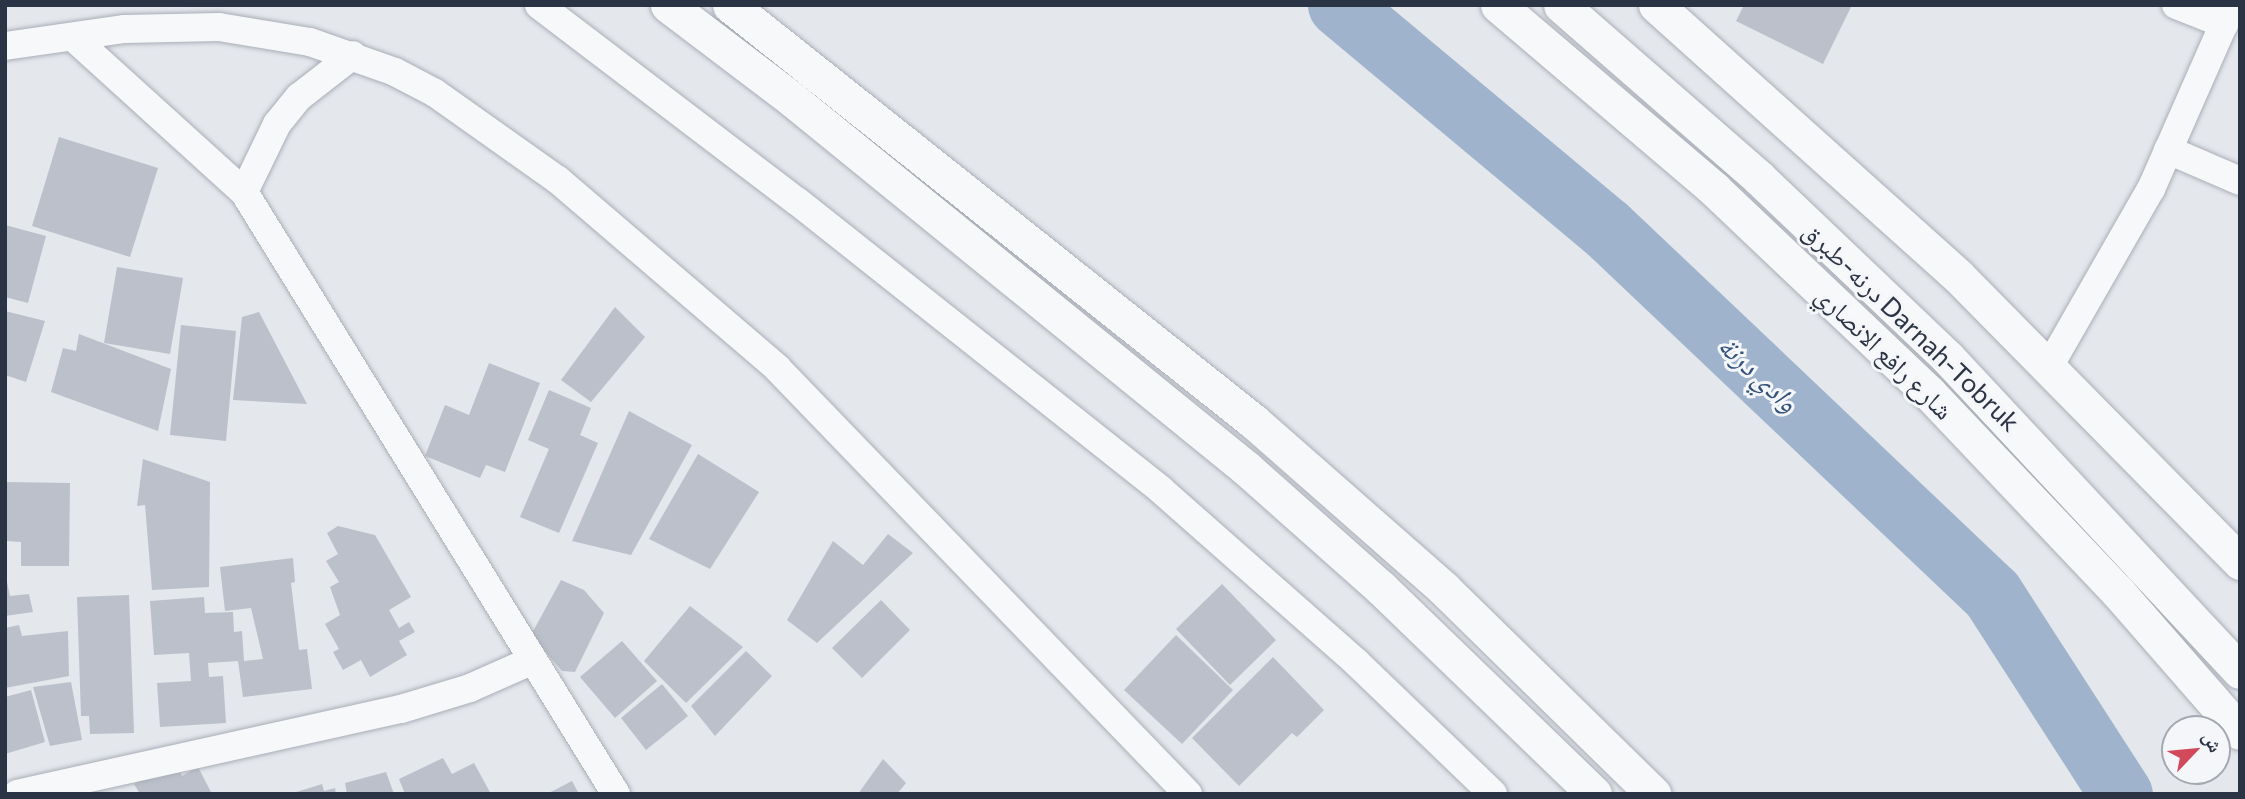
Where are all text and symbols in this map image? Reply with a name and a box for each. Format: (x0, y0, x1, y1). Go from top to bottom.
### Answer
street label: درنه-طبرق Darnah-Tobruk (1797, 215, 2027, 437)
street label: شارع رافع الانصاري (1810, 279, 1960, 425)
water label: وادي درنة (1712, 328, 1806, 418)
north arrow (2161, 715, 2231, 785)
text: ش (2199, 727, 2228, 756)

